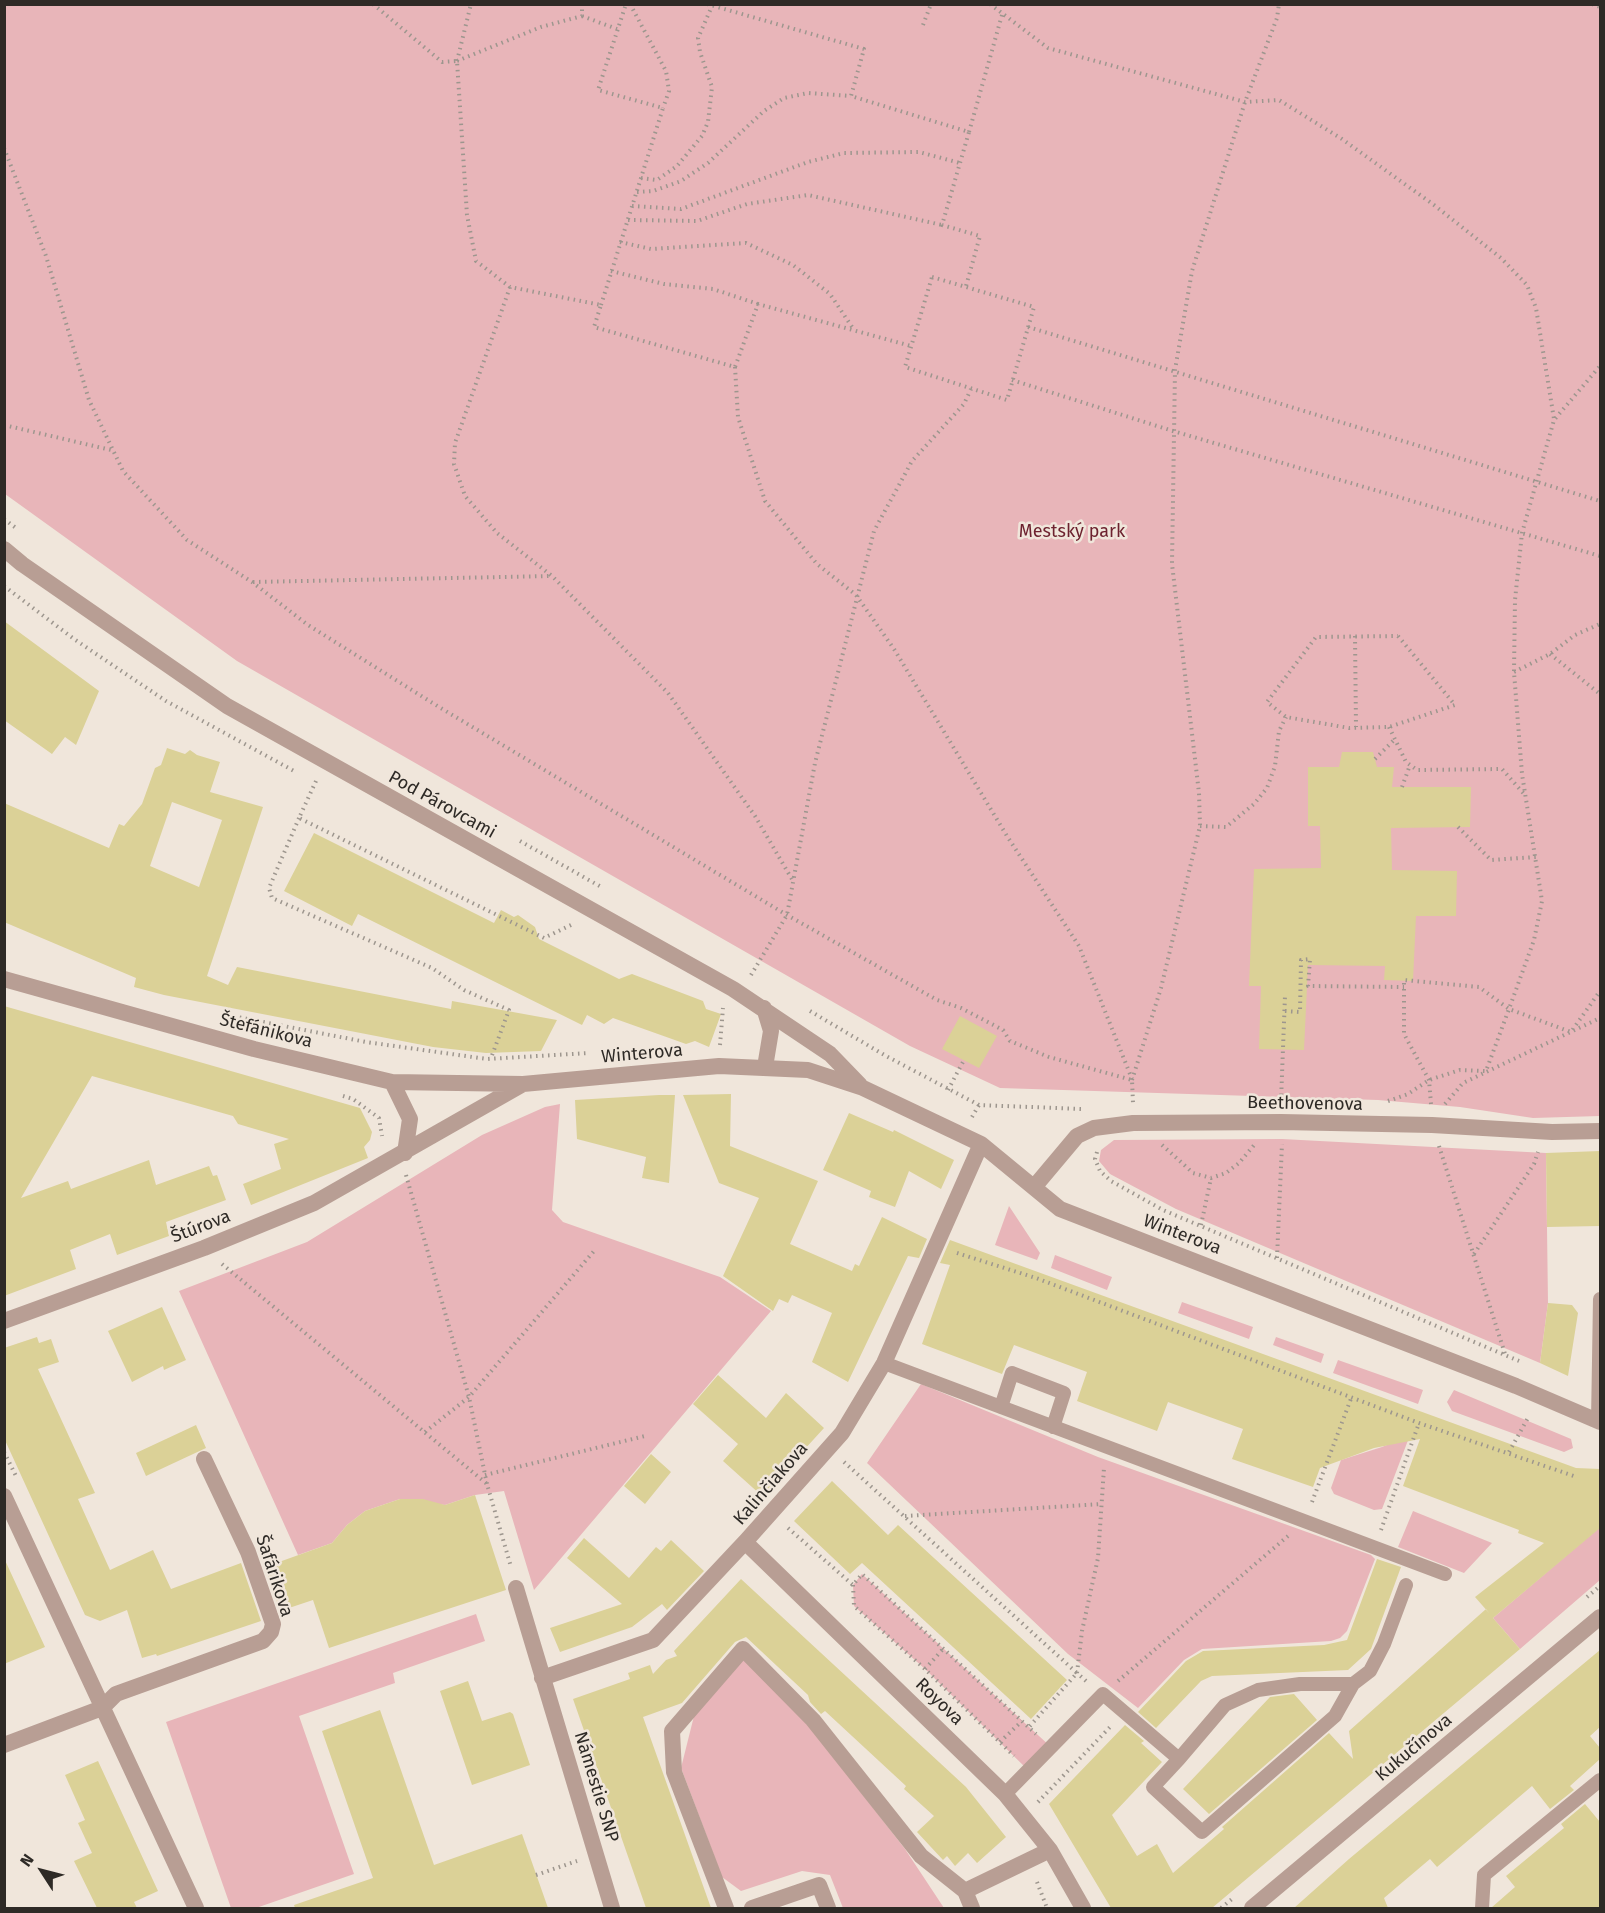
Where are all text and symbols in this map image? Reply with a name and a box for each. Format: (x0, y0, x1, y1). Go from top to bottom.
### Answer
park label: Mestský park (1019, 521, 1125, 543)
street label: Pod Párovcami (384, 767, 500, 843)
street label: Štefánikova (217, 1009, 315, 1053)
street label: Winterova (600, 1040, 684, 1068)
street label: Beethovenova (1247, 1092, 1363, 1116)
street label: Štúrova (168, 1206, 234, 1248)
street label: Winterova (1140, 1210, 1224, 1260)
street label: Kalinčiakova (729, 1438, 813, 1530)
street label: Šafárikova (251, 1532, 297, 1620)
street label: Royova (910, 1674, 968, 1730)
street label: Kukučínova (1371, 1710, 1457, 1786)
street label: Námestie SNP (569, 1729, 623, 1845)
north arrow (12, 1841, 72, 1901)
text: N (16, 1850, 38, 1870)

